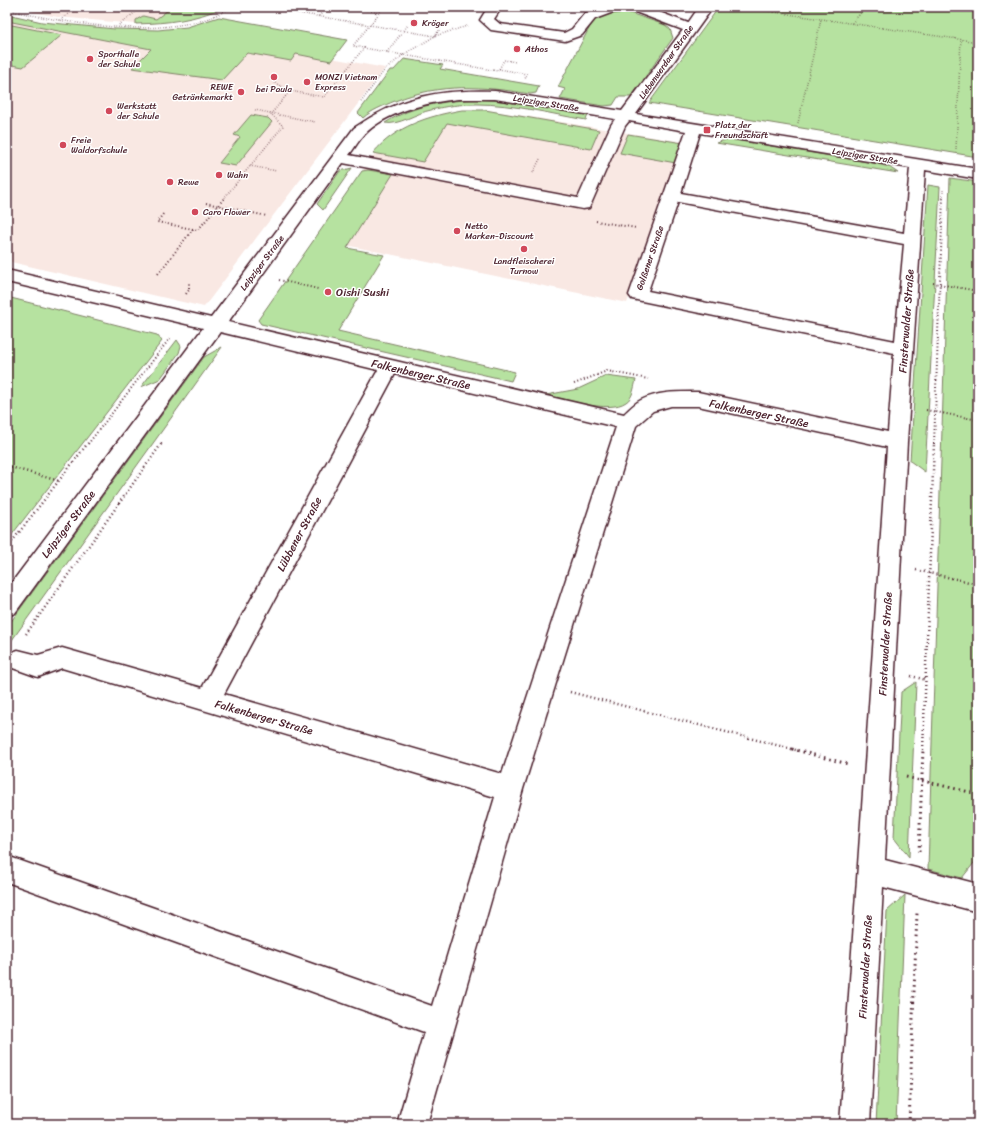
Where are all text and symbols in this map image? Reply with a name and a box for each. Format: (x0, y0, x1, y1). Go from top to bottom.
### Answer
place label: Kröger (422, 15, 450, 31)
marker: Kröger (409, 18, 419, 28)
street label: Liebenwerdaer Straße (634, 21, 698, 103)
place label: Athos (524, 41, 548, 57)
marker: Athos (512, 44, 522, 54)
place label: Sporthalle der Schule (98, 46, 141, 72)
marker: Sporthalle der Schule (85, 54, 95, 64)
place label: MONZI Vietnam Express (315, 69, 378, 95)
marker: bei Paula (269, 72, 279, 82)
marker: MONZI Vietnam Express (302, 77, 312, 87)
place label: REWE Getränkemarkt (173, 79, 234, 105)
place label: bei Paula (256, 81, 293, 97)
marker: REWE Getränkemarkt (236, 87, 246, 97)
street label: Leipziger Straße (512, 90, 581, 116)
place label: Werkstatt der Schule (117, 98, 160, 124)
marker: Werkstatt der Schule (104, 106, 114, 116)
place label: Platz der Freundschaft (715, 117, 769, 143)
marker: Platz der Freundschaft (702, 125, 712, 135)
place label: Freie Waldorfschule (71, 132, 128, 158)
marker: Freie Waldorfschule (58, 140, 68, 150)
street label: Leipziger Straße (831, 143, 900, 169)
place label: Wahn (227, 167, 248, 183)
marker: Wahn (214, 170, 224, 180)
place label: Rewe (178, 174, 199, 190)
marker: Rewe (165, 177, 175, 187)
place label: Caro Flower (203, 204, 252, 220)
marker: Caro Flower (190, 207, 200, 217)
place label: Netto Marken-Discount (465, 218, 534, 244)
street label: Golßener Straße (631, 223, 669, 292)
marker: Netto Marken-Discount (452, 226, 462, 236)
street label: Leipziger Straße (236, 231, 289, 294)
marker: Landfleischerei Turnow (519, 244, 529, 254)
place label: Landfleischerei Turnow (494, 253, 555, 279)
street label: Finsterwalder Straße (893, 268, 920, 374)
place label: Oishi Sushi (336, 283, 390, 302)
marker: Oishi Sushi (323, 287, 333, 297)
street label: Falkenberger Straße (369, 354, 473, 395)
street label: Falkenberger Straße (707, 394, 811, 433)
street label: Leipziger Straße (36, 486, 101, 562)
street label: Lübbener Straße (272, 493, 327, 575)
street label: Finsterwalder Straße (873, 591, 898, 696)
street label: Falkenberger Straße (213, 694, 316, 741)
street label: Finsterwalder Straße (853, 914, 878, 1019)

